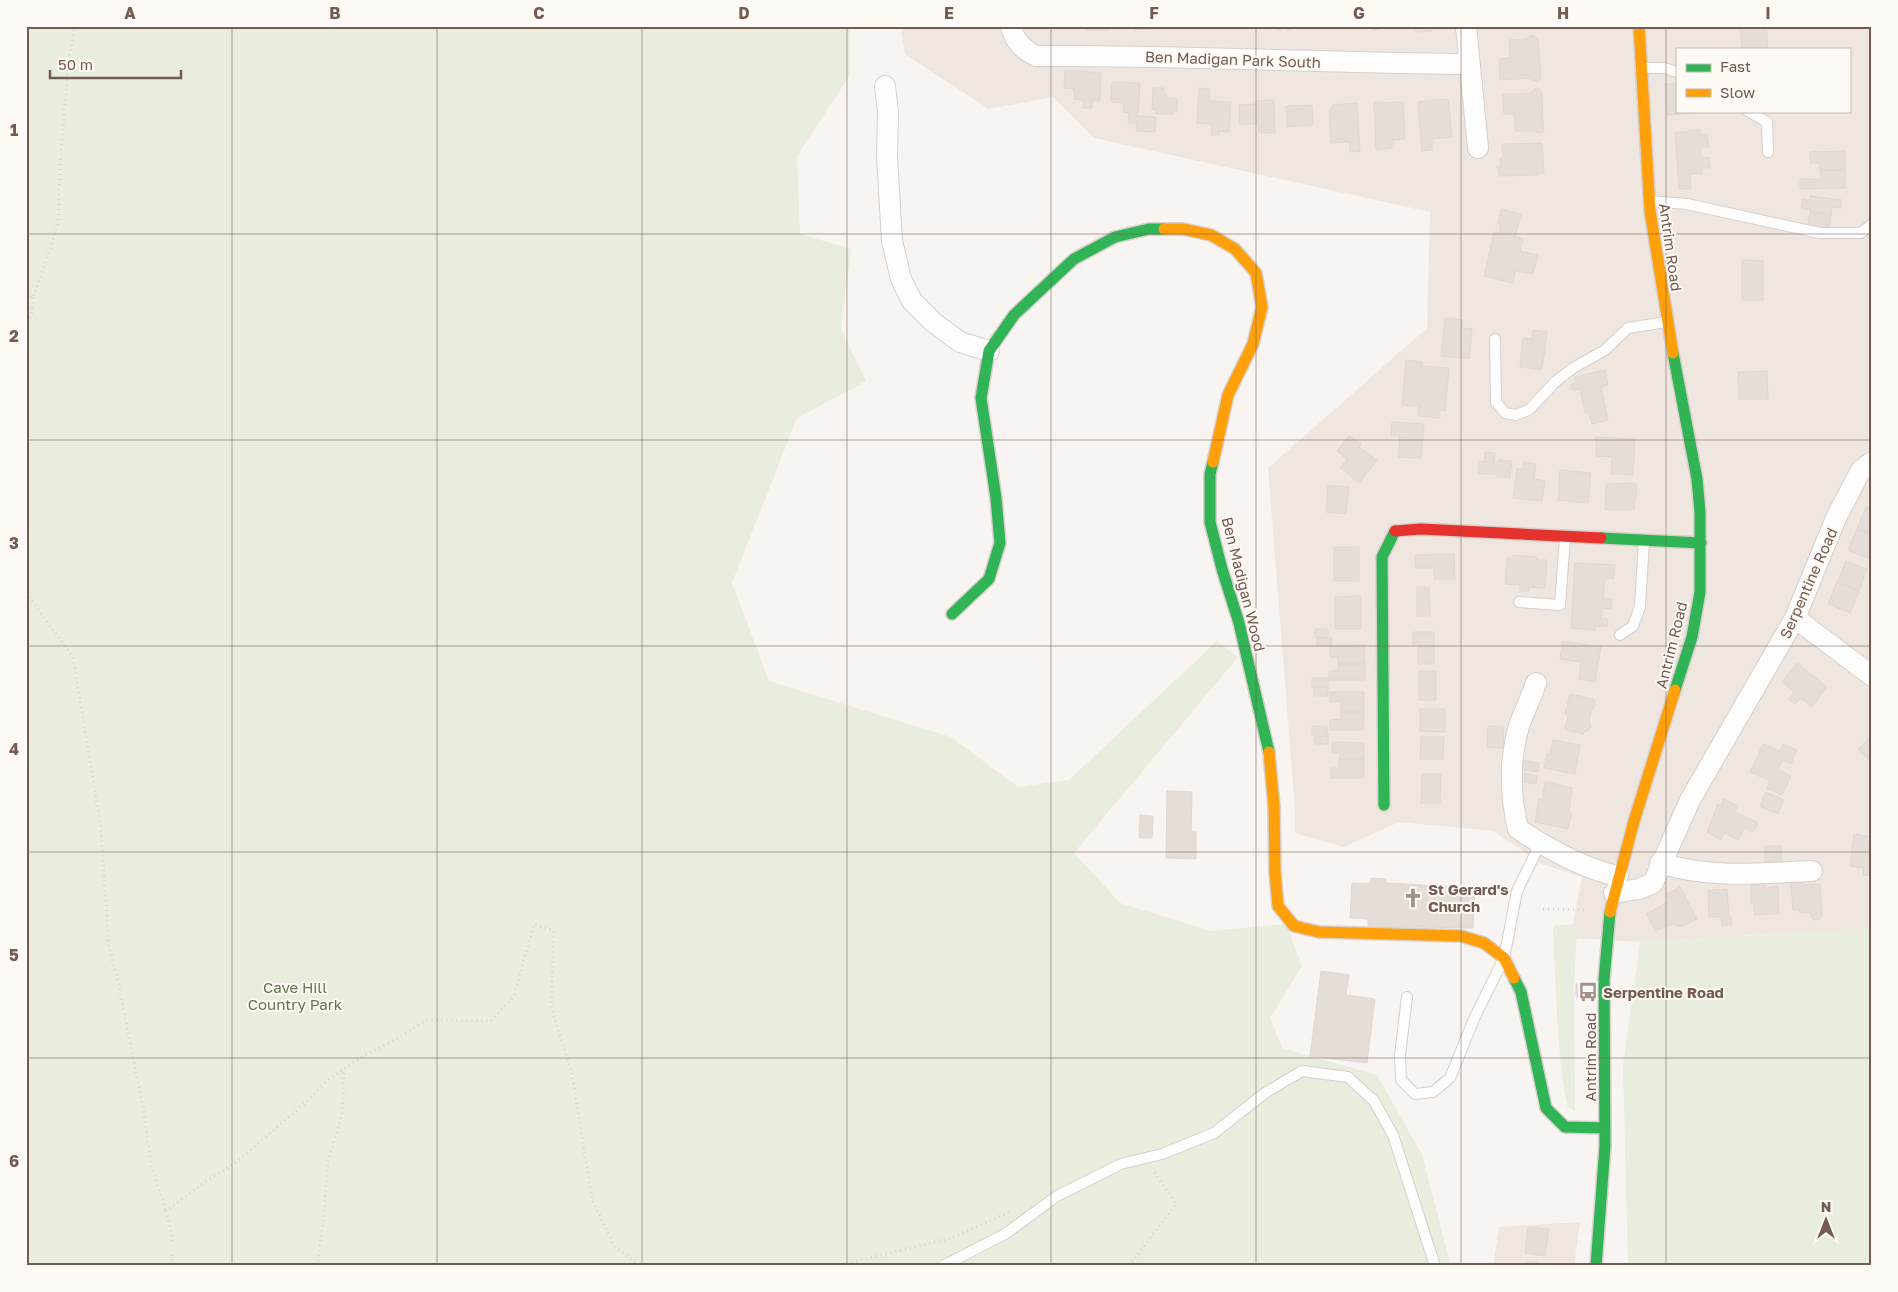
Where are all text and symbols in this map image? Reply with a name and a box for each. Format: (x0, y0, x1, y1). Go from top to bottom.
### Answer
text: A (124, 3, 136, 23)
text: B (329, 3, 341, 23)
text: C (533, 3, 545, 23)
text: D (738, 3, 750, 23)
text: E (944, 3, 954, 23)
text: F (1149, 3, 1159, 23)
text: G (1353, 3, 1365, 23)
text: H (1557, 3, 1569, 23)
text: I (1765, 3, 1771, 23)
street label: Ben Madigan Park South (1145, 47, 1321, 71)
scale bar (50, 48, 181, 80)
legend (1676, 48, 1850, 112)
text: 50 m (58, 55, 93, 73)
text: Fast (1720, 57, 1751, 75)
text: Slow (1720, 83, 1755, 101)
text: 1 (10, 120, 18, 140)
street label: Antrim Road (1656, 202, 1686, 292)
text: 2 (9, 326, 19, 346)
street label: Ben Madigan Wood (1219, 515, 1269, 653)
street label: Serpentine Road (1775, 525, 1841, 641)
text: 3 (9, 533, 19, 553)
street label: Antrim Road (1652, 600, 1690, 690)
text: 4 (9, 739, 19, 759)
place label: St Gerard's Church (1428, 880, 1509, 915)
church icon: St Gerard's Church (1402, 887, 1424, 909)
text: 5 (9, 945, 19, 965)
park label: Cave Hill Country Park (248, 978, 343, 1013)
bus stop icon: Serpentine Road (1577, 981, 1599, 1003)
place label: Serpentine Road (1603, 983, 1724, 1001)
street label: Antrim Road (1581, 1013, 1599, 1101)
text: 6 (9, 1151, 19, 1171)
north arrow (1800, 1194, 1850, 1244)
text: N (1821, 1198, 1831, 1215)

